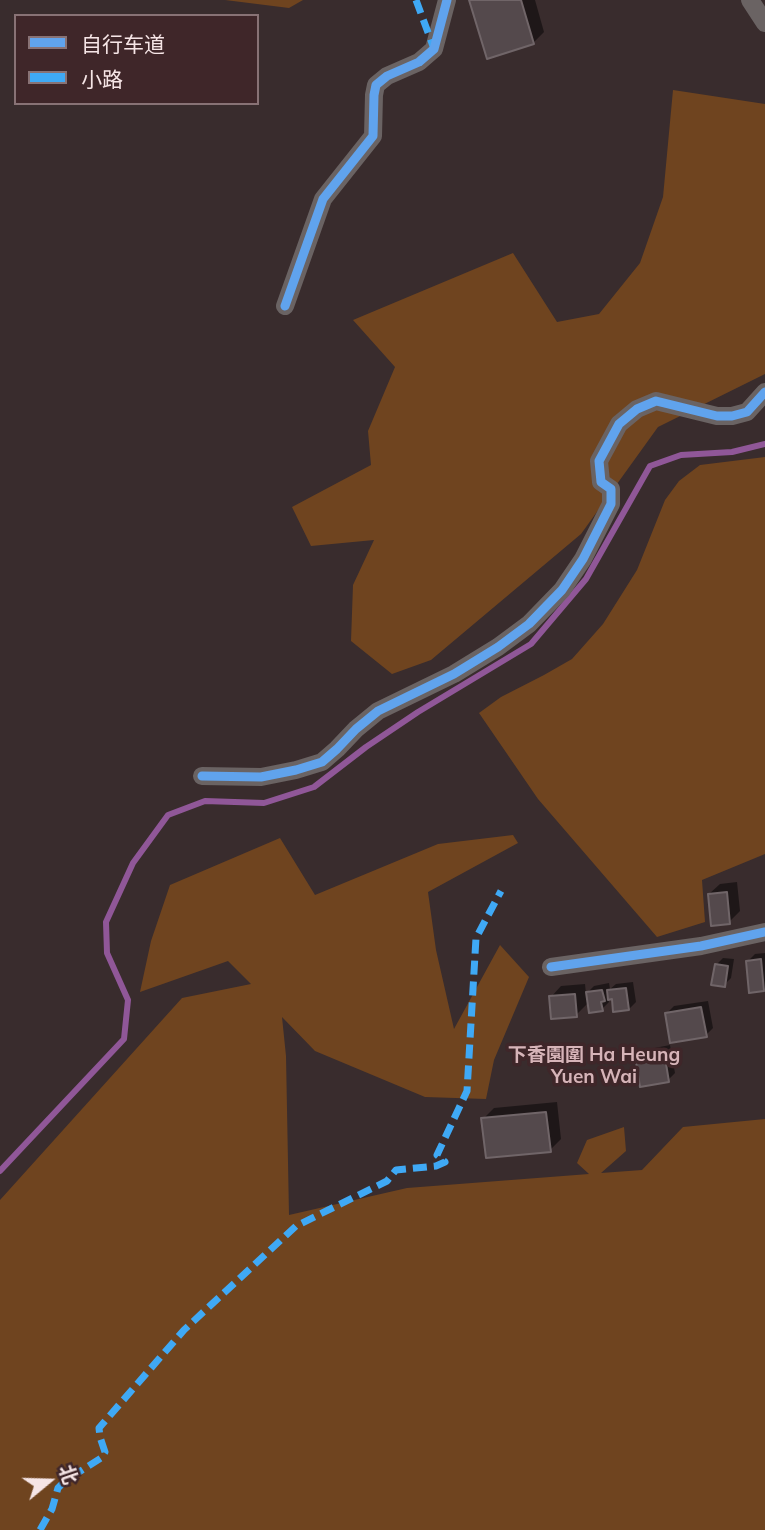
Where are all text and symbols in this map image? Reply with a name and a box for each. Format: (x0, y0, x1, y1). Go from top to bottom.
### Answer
legend (14, 14, 259, 105)
text: 自行车道 (81, 31, 165, 57)
text: 小路 (81, 66, 123, 92)
district label: 下香園圍 Ha Heung Yuen Wai (508, 1044, 680, 1088)
north arrow (14, 1446, 84, 1516)
text: 北 (54, 1461, 83, 1487)

